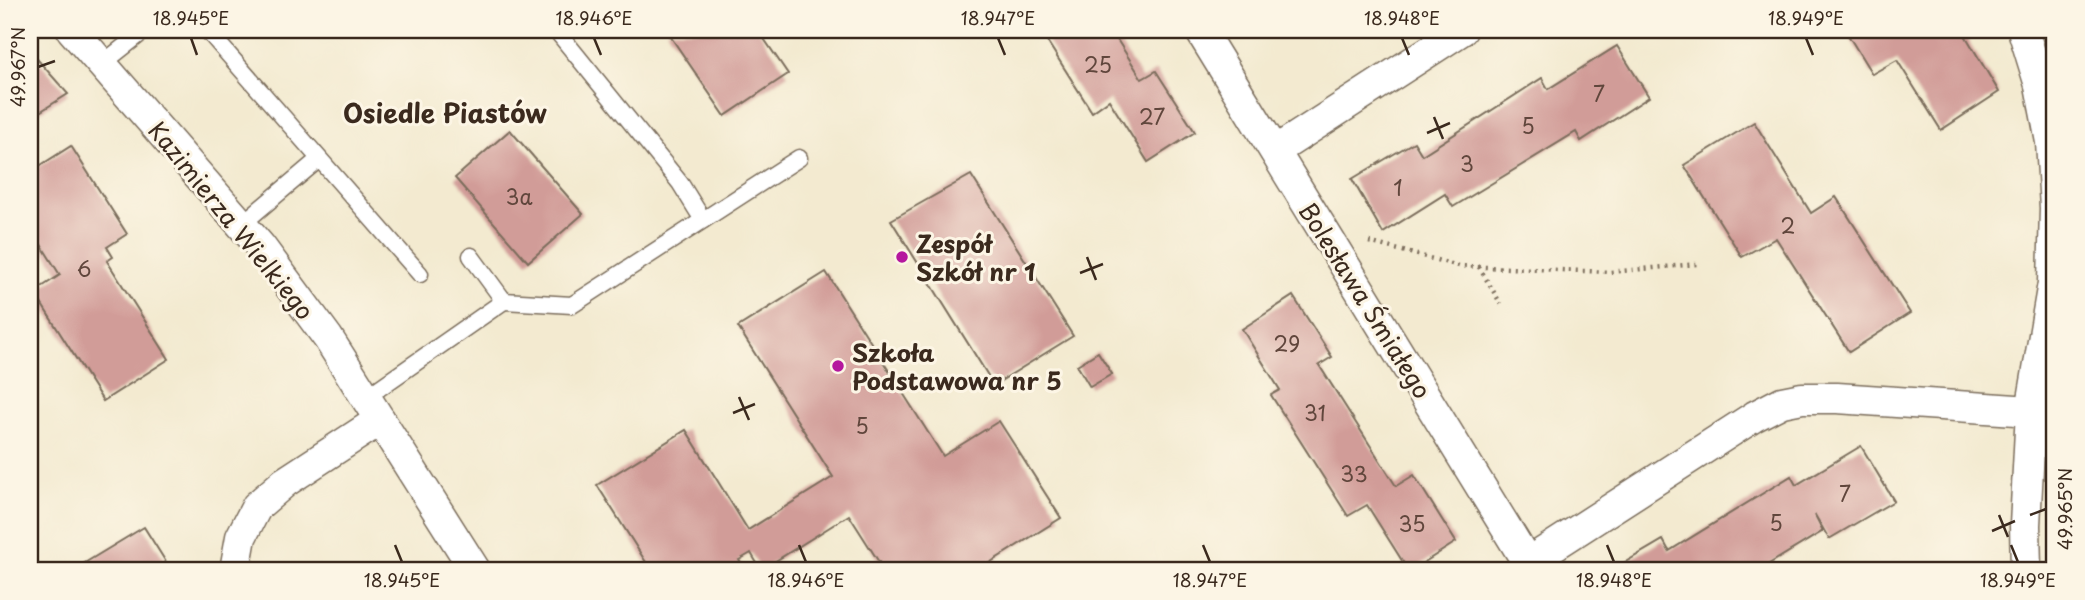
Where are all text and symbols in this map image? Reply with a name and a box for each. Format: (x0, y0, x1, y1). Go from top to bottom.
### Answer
text: 18.945°E (153, 4, 229, 31)
text: 18.946°E (555, 4, 633, 31)
text: 18.947°E (961, 4, 1035, 31)
text: 18.948°E (1364, 4, 1440, 31)
text: 18.949°E (1768, 4, 1844, 31)
text: 49.967°N (4, 27, 31, 107)
house number: 25 (1084, 48, 1112, 80)
house number: 7 (1593, 77, 1605, 109)
district label: Osiedle Piastów (343, 93, 547, 132)
house number: 27 (1139, 100, 1165, 132)
house number: 5 (1521, 109, 1535, 141)
street label: Kazimierza Wielkiego (141, 113, 323, 327)
house number: 3 (1460, 147, 1474, 179)
house number: 1 (1393, 171, 1403, 203)
house number: 3a (506, 180, 532, 212)
street label: Bolesława Śmiałego (1291, 195, 1441, 405)
house number: 2 (1781, 209, 1795, 241)
place label: Zespół Szkół nr 1 (916, 225, 1036, 289)
marker: Zespół Szkół nr 1 (894, 249, 910, 265)
house number: 6 (77, 252, 91, 284)
house number: 29 (1274, 327, 1300, 359)
place label: Szkoła Podstawowa nr 5 (852, 334, 1062, 398)
marker: Szkoła Podstawowa nr 5 (830, 358, 846, 374)
house number: 31 (1304, 396, 1326, 428)
house number: 5 (855, 409, 869, 441)
house number: 33 (1340, 457, 1368, 489)
text: 49.965°N (2051, 468, 2078, 550)
house number: 7 (1839, 477, 1851, 509)
house number: 5 (1769, 506, 1783, 538)
house number: 35 (1399, 507, 1425, 539)
text: 18.945°E (364, 566, 440, 593)
text: 18.946°E (767, 566, 845, 593)
text: 18.947°E (1173, 566, 1247, 593)
text: 18.948°E (1576, 566, 1652, 593)
text: 18.949°E (1980, 566, 2056, 593)

